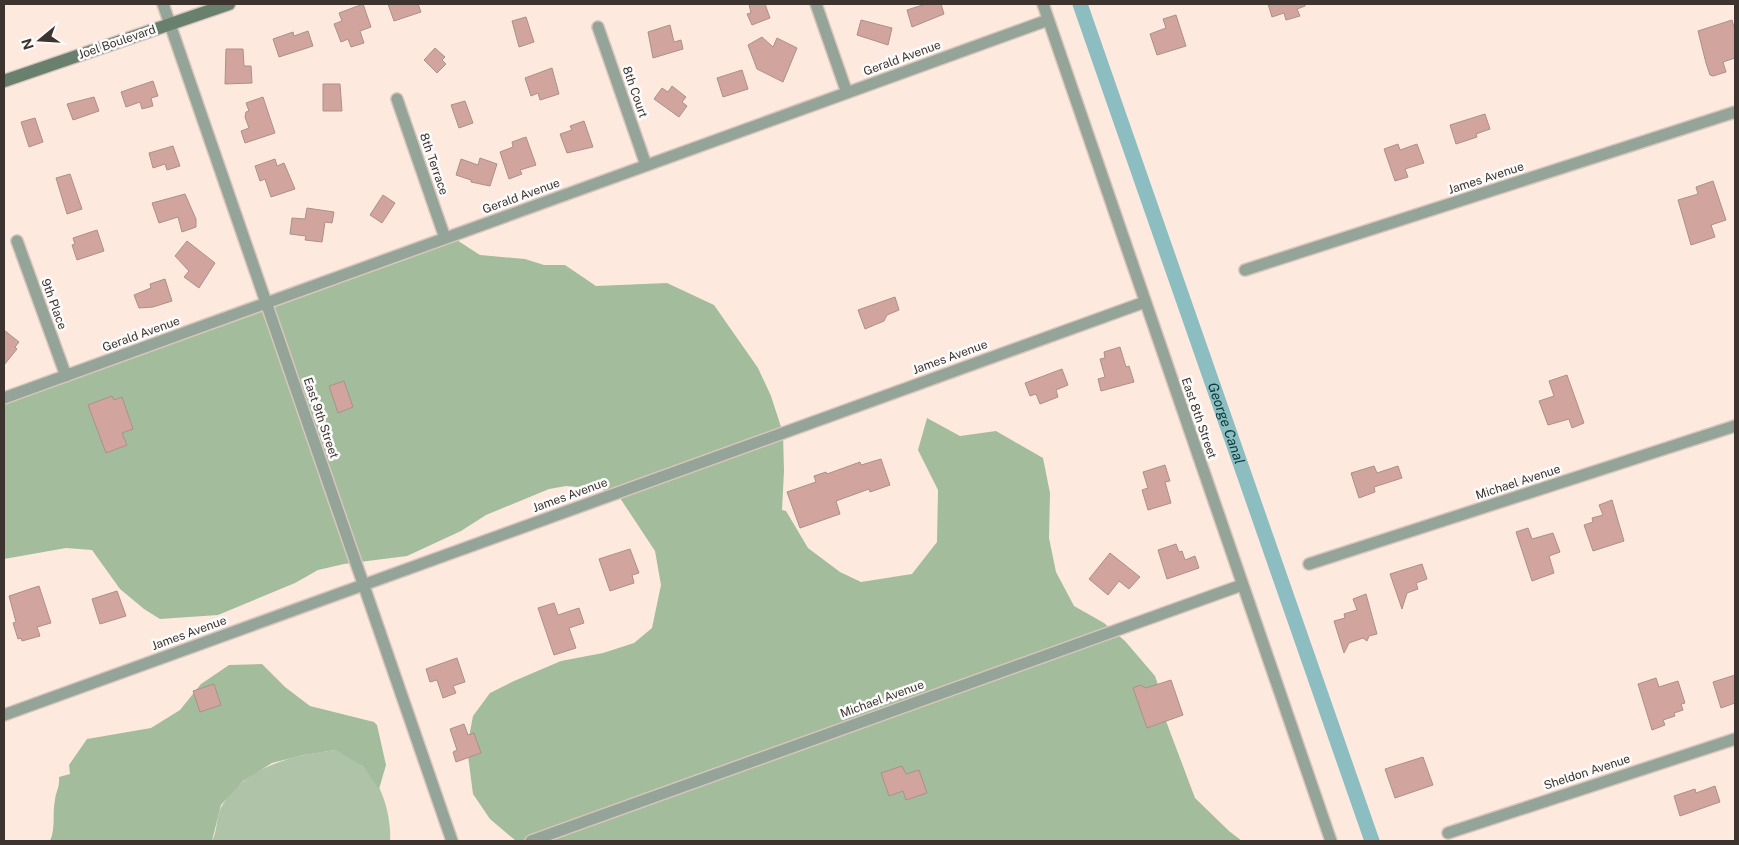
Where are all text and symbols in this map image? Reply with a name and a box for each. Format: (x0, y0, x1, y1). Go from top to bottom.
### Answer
north arrow (15, 15, 65, 65)
street label: Joel Boulevard (76, 22, 158, 62)
text: N (18, 36, 37, 52)
street label: Gerald Avenue (861, 37, 943, 78)
street label: 8th Court (620, 64, 650, 120)
street label: 8th Terrace (417, 131, 451, 197)
street label: James Avenue (1446, 159, 1526, 197)
street label: Gerald Avenue (480, 175, 562, 216)
street label: 9th Place (38, 277, 70, 332)
street label: Gerald Avenue (100, 313, 182, 354)
street label: James Avenue (911, 337, 990, 377)
street label: East 9th Street (301, 376, 341, 461)
street label: East 8th Street (1179, 376, 1220, 461)
water label: George Canal (1205, 380, 1248, 466)
street label: Michael Avenue (1474, 462, 1562, 502)
street label: James Avenue (531, 475, 610, 515)
street label: James Avenue (150, 613, 229, 653)
street label: Michael Avenue (838, 677, 926, 721)
street label: Sheldon Avenue (1542, 751, 1632, 793)

